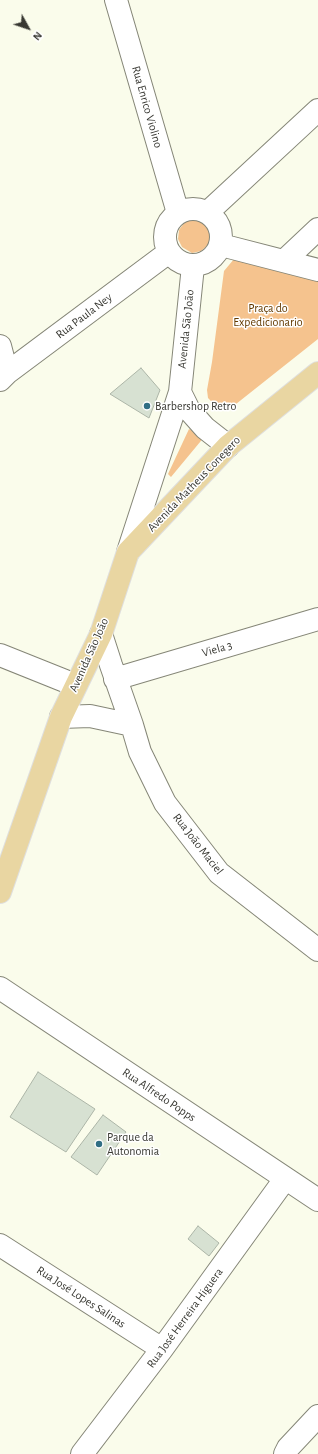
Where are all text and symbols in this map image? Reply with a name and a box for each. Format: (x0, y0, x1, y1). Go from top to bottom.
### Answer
north arrow (8, 8, 48, 48)
text: N (31, 30, 44, 43)
street label: Rua Enrico Violino (128, 64, 166, 150)
street label: Avenida São João (175, 289, 197, 369)
street label: Rua Paula Ney (53, 290, 115, 342)
park label: Praça do Expedicionario (233, 301, 303, 329)
place label: Barbershop Retro (155, 399, 236, 413)
marker: Barbershop Retro (142, 401, 152, 411)
street label: Avenida Matheus Conegero (145, 433, 243, 535)
street label: Avenida São João (66, 616, 112, 694)
street label: Viela 3 (200, 638, 234, 660)
street label: Rua João Maciel (170, 811, 226, 877)
street label: Rua Alfredo Popps (120, 1065, 198, 1125)
place label: Parque da Autonomia (107, 1130, 159, 1158)
marker: Parque da Autonomia (94, 1139, 104, 1149)
street label: Rua José Lopes Salinas (34, 1263, 128, 1331)
street label: Rua José Herreira Higuera (144, 1265, 226, 1371)

